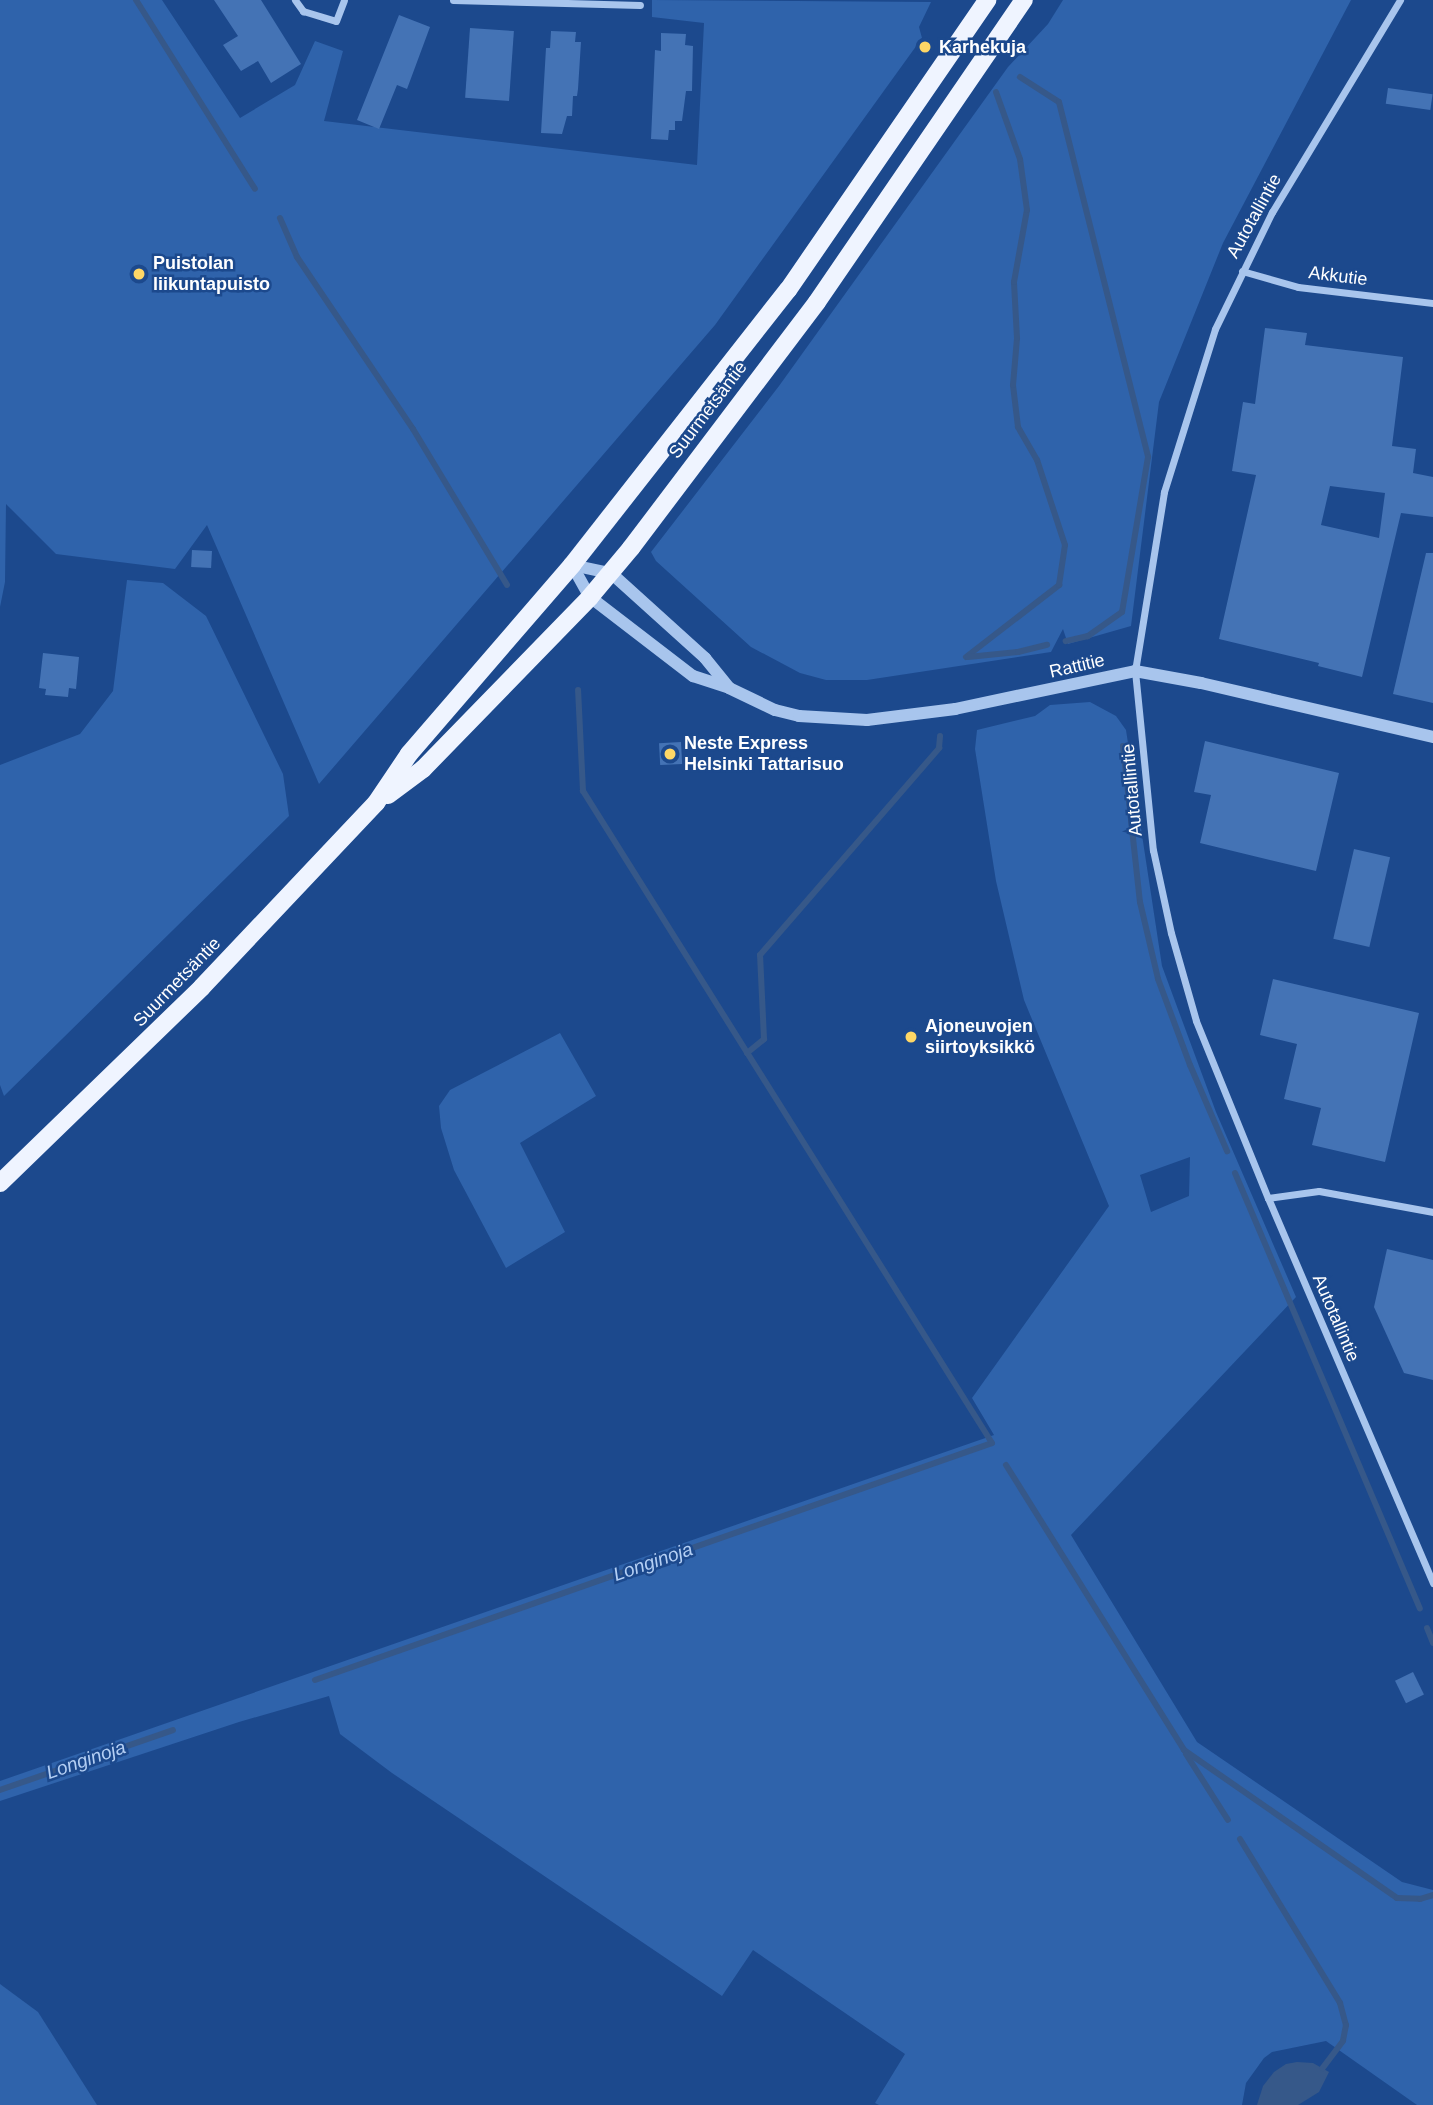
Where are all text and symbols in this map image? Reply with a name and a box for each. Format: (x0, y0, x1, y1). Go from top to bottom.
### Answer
place label: Karhekuja (939, 36, 1026, 58)
marker: Karhekuja (917, 39, 933, 55)
street label: Autotallintie (1222, 170, 1286, 262)
place label: Puistolan liikuntapuisto (153, 253, 270, 296)
street label: Akkutie (1307, 262, 1369, 290)
marker: Puistolan liikuntapuisto (131, 266, 147, 282)
street label: Suurmetsäntie (664, 357, 752, 463)
street label: Rattitie (1047, 649, 1107, 683)
place label: Neste Express Helsinki Tattarisuo (684, 733, 844, 776)
street label: Autotallintie (1117, 743, 1147, 837)
marker: Neste Express Helsinki Tattarisuo (662, 746, 678, 762)
street label: Suurmetsäntie (129, 933, 225, 1031)
place label: Ajoneuvojen siirtoyksikkö (925, 1016, 1035, 1058)
marker: Ajoneuvojen siirtoyksikkö (903, 1029, 919, 1045)
street label: Autotallintie (1308, 1271, 1364, 1365)
water label: Longinoja (610, 1538, 696, 1586)
water label: Longinoja (43, 1736, 129, 1784)

